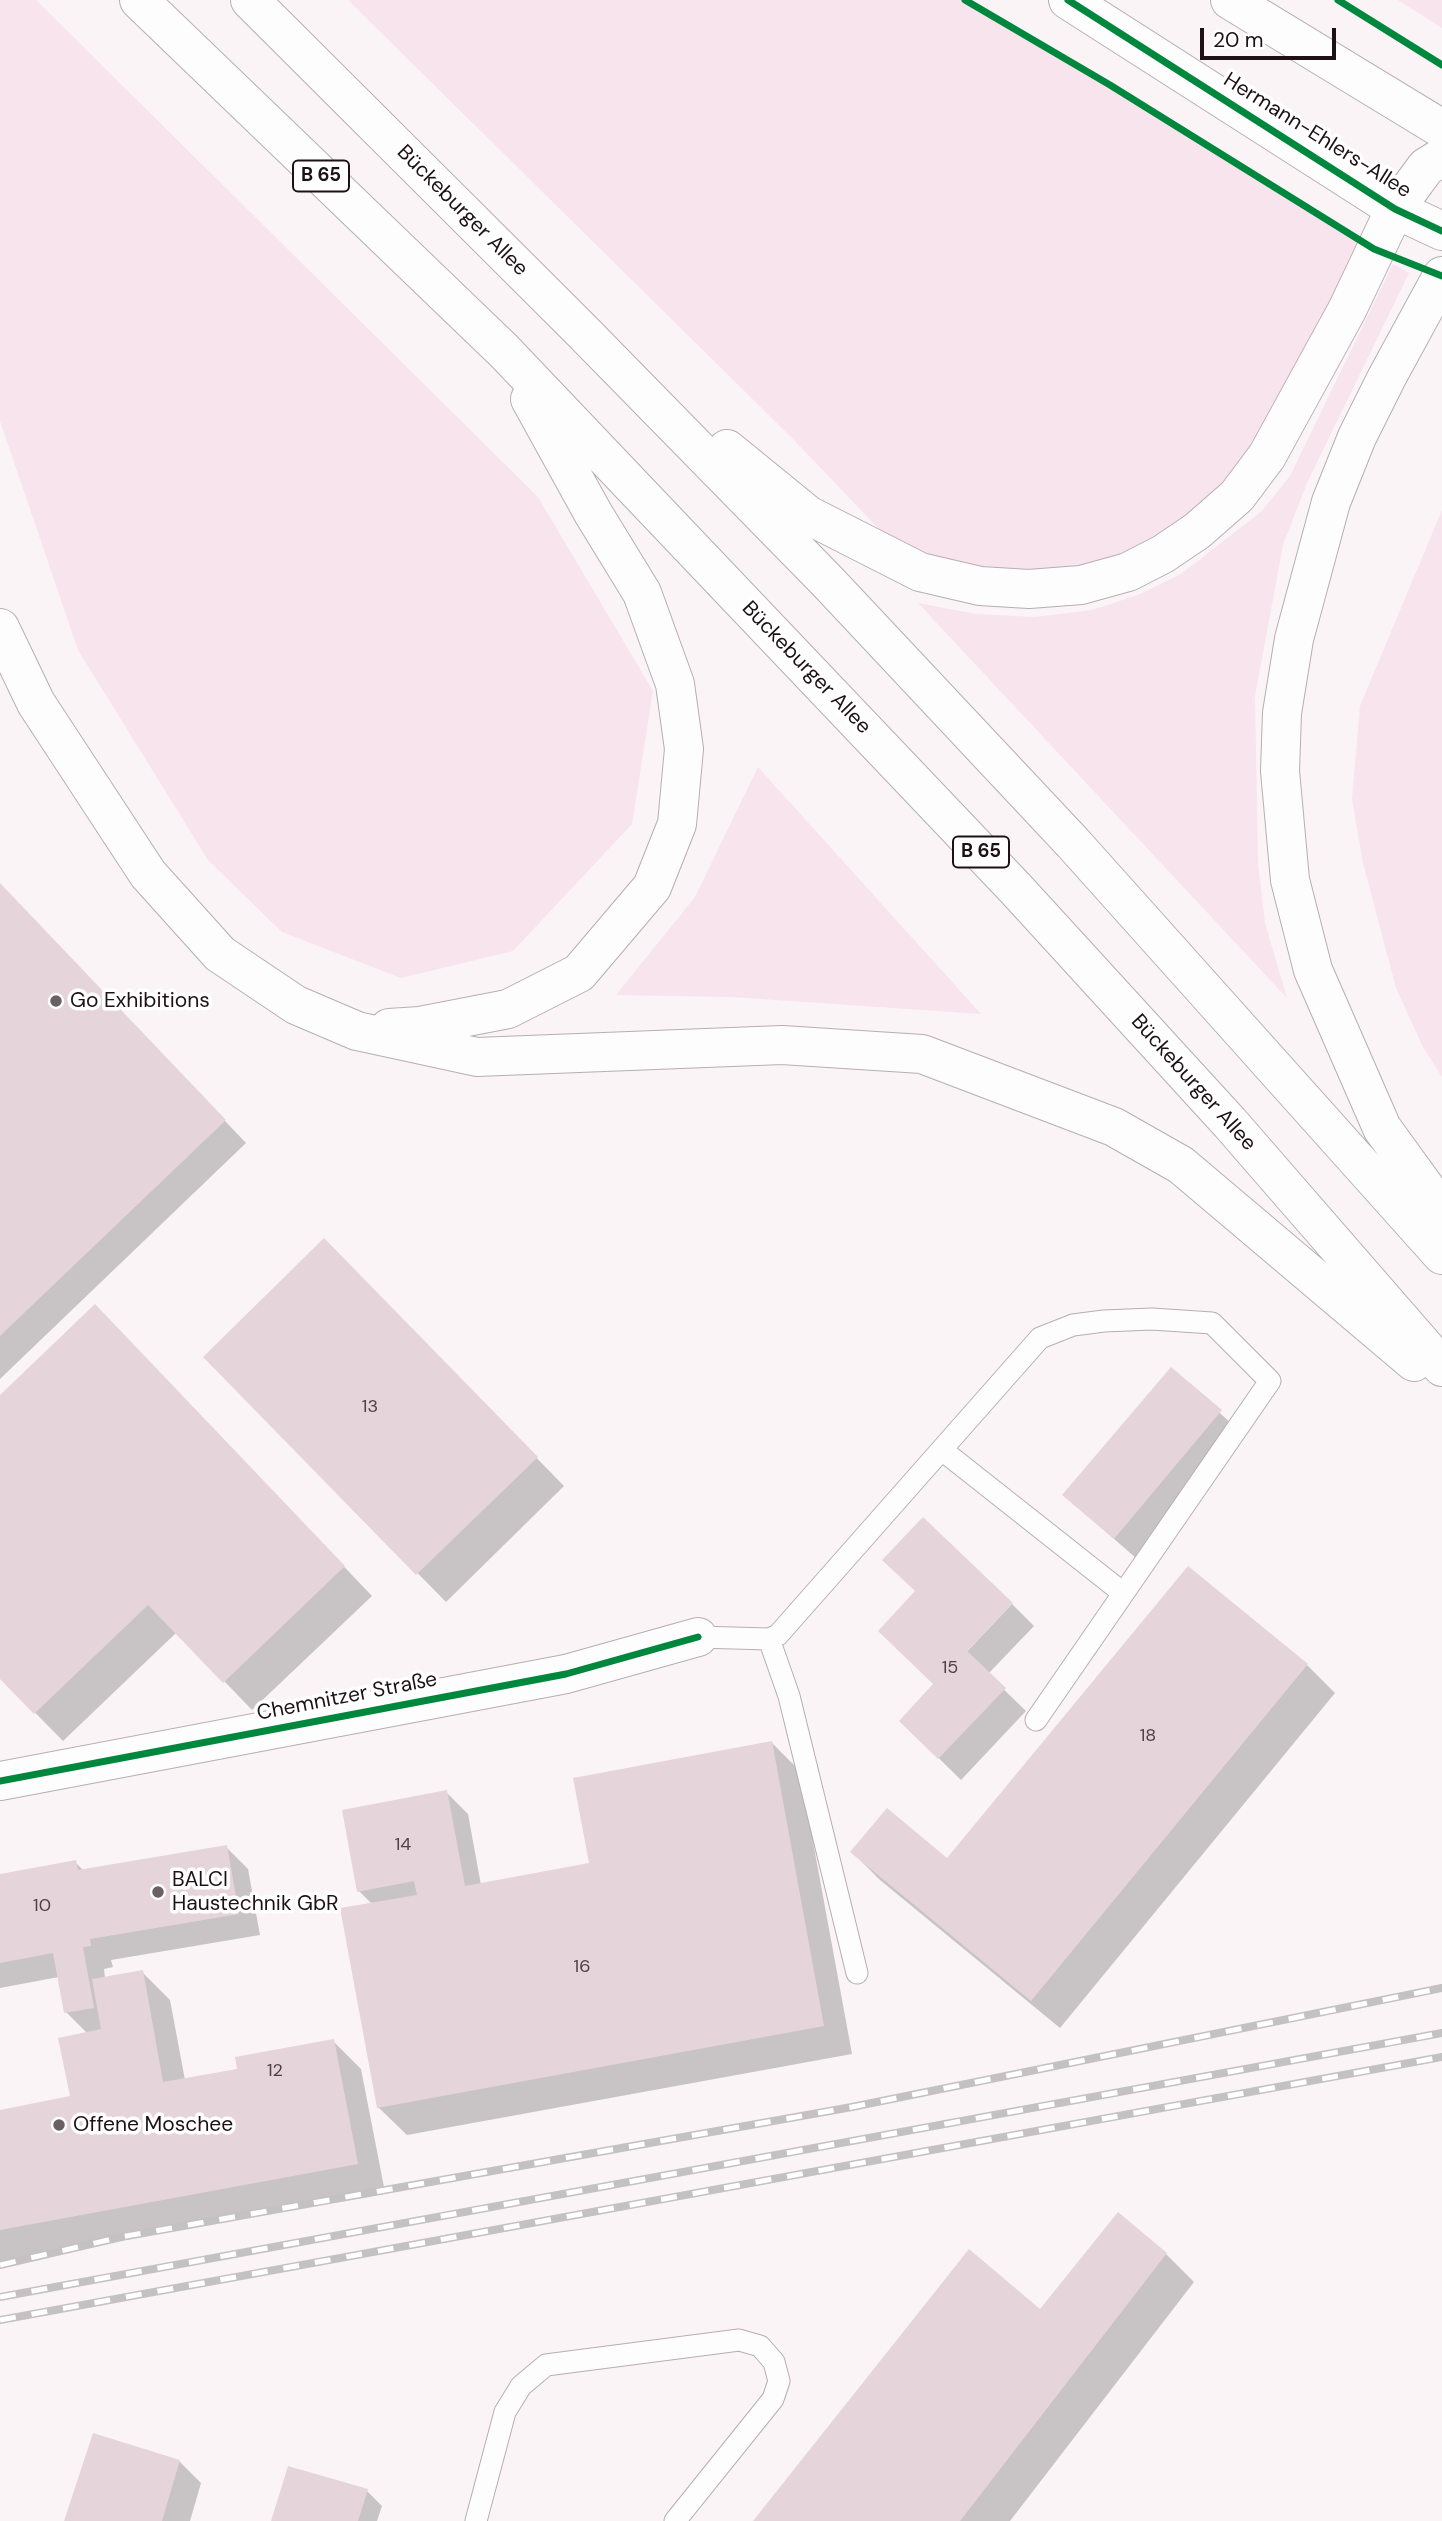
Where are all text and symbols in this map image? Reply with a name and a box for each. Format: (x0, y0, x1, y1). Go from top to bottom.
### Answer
scale bar (1204, 14, 1340, 58)
text: 20 m (1213, 26, 1264, 54)
street label: Hermann-Ehlers-Allee (1219, 68, 1415, 204)
street label: Bückeburger Allee (391, 140, 533, 282)
road number: B 65 (293, 160, 349, 192)
street label: Bückeburger Allee (736, 596, 876, 740)
road number: B 65 (953, 836, 1009, 867)
place label: Go Exhibitions (70, 988, 210, 1014)
marker: Go Exhibitions (48, 993, 64, 1009)
street label: Bückeburger Allee (1125, 1010, 1261, 1156)
house number: 13 (362, 1396, 378, 1418)
house number: 15 (942, 1657, 958, 1679)
street label: Chemnitzer Straße (255, 1667, 439, 1727)
house number: 18 (1140, 1725, 1156, 1747)
house number: 14 (395, 1834, 411, 1856)
place label: BALCI Haustechnik GbR (172, 1867, 339, 1917)
marker: BALCI Haustechnik GbR (150, 1884, 166, 1900)
house number: 10 (33, 1895, 51, 1917)
house number: 16 (574, 1956, 590, 1978)
house number: 12 (267, 2060, 283, 2082)
place label: Offene Moschee (73, 2112, 233, 2138)
marker: Offene Moschee (51, 2117, 67, 2133)

